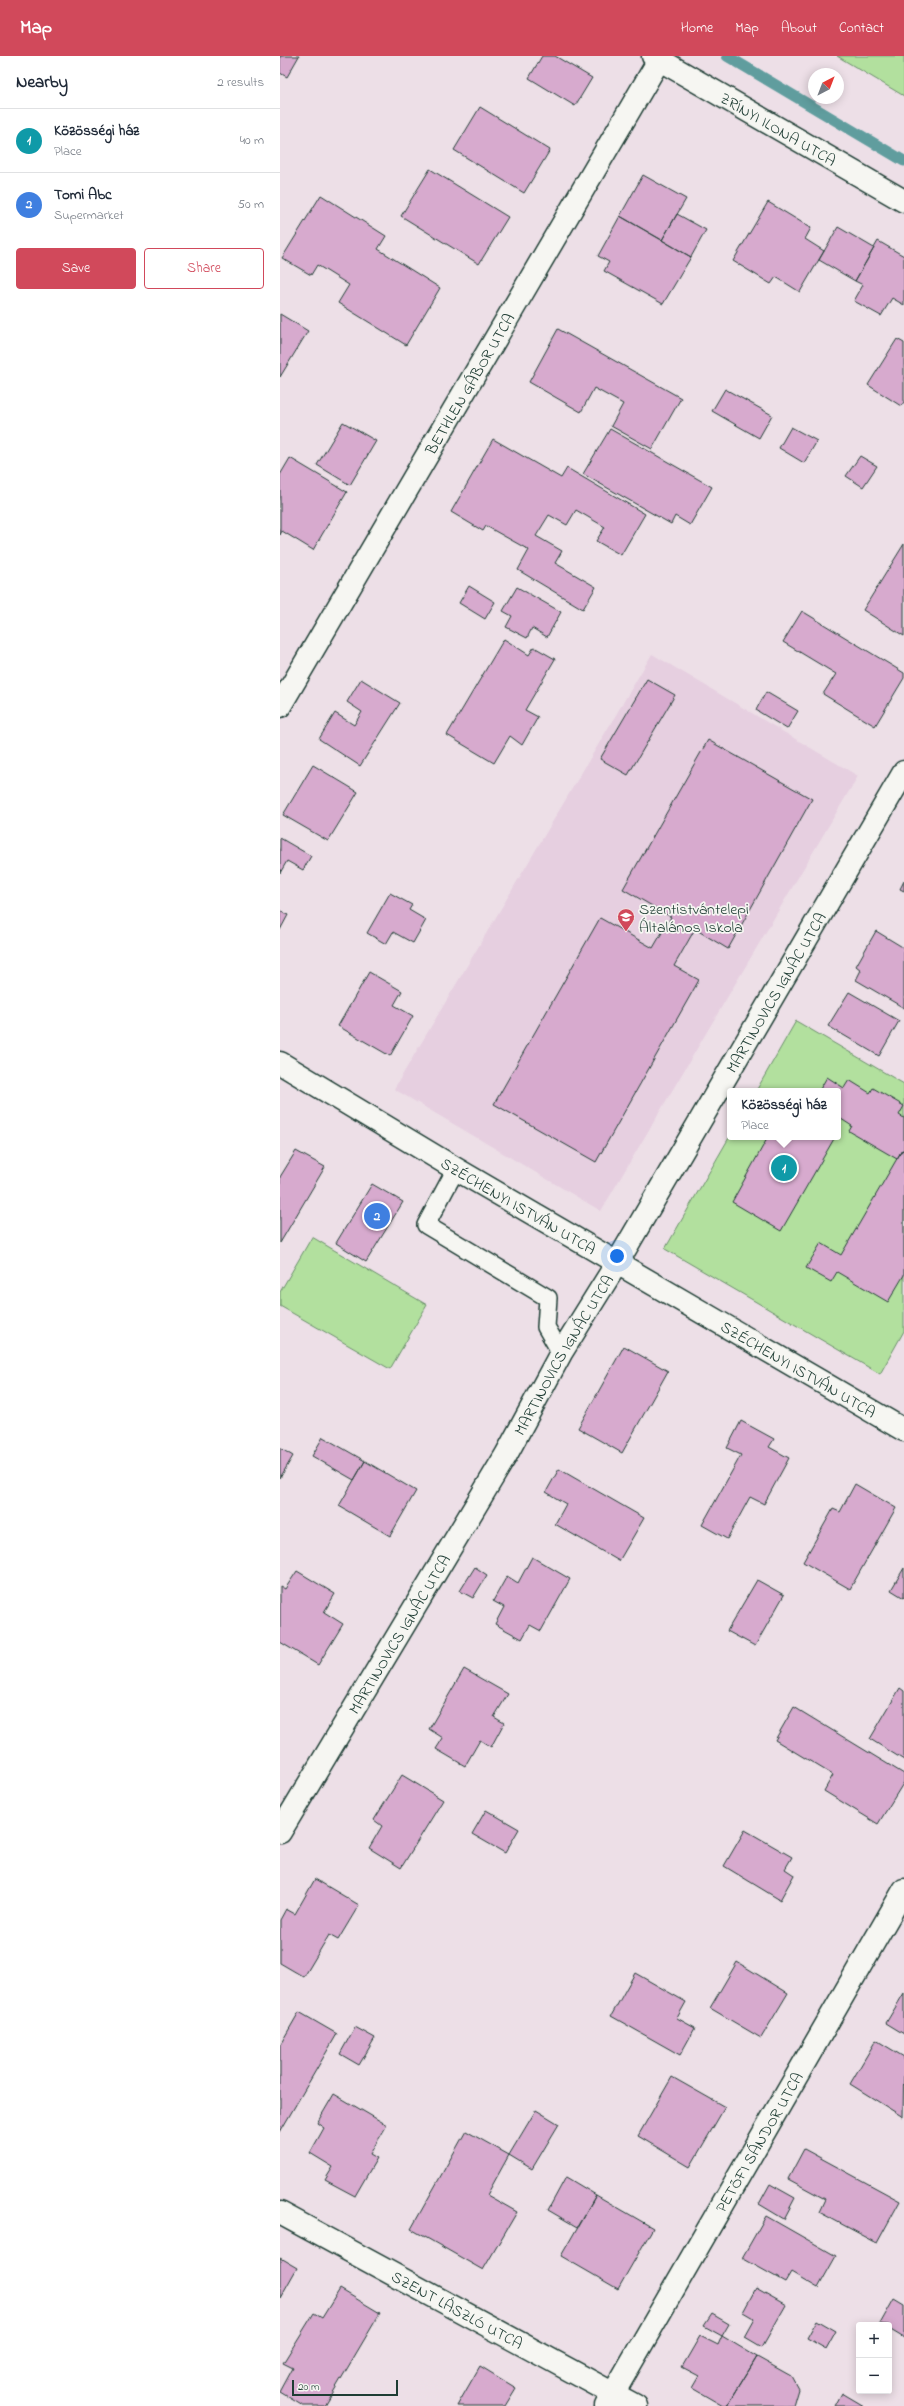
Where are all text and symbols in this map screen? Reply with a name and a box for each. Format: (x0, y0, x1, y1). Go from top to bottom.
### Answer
text: Map (20, 15, 52, 42)
text: Home (681, 18, 713, 39)
text: Map (735, 18, 759, 39)
text: About (781, 18, 817, 39)
text: Contact (839, 18, 884, 39)
north arrow (808, 68, 844, 104)
text: Nearby (16, 70, 68, 95)
text: 2 results (217, 73, 264, 92)
street label: ZRÍNYI ILONA UTCA (715, 87, 840, 173)
text: Közösségi ház (54, 120, 139, 142)
text: 1 (27, 131, 31, 150)
text: 40 m (240, 131, 264, 150)
text: Place (54, 142, 82, 161)
text: Tomi Abc (54, 184, 112, 206)
text: 2 (26, 195, 32, 214)
text: 50 m (238, 195, 264, 214)
text: Supermarket (54, 206, 124, 225)
button: Save (16, 248, 136, 289)
button: Share (144, 248, 264, 289)
street label: BETHLEN GÁBOR UTCA (420, 309, 522, 461)
place label: Szentistvántelepi Általános Iskola (639, 898, 749, 940)
school or university icon: Szentistvántelepi Általános Iskola (616, 907, 636, 932)
street label: MARTINOVICS IGNÁC UTCA (721, 908, 833, 1078)
popup (727, 1088, 841, 1140)
text: Közösségi ház (741, 1094, 827, 1116)
text: Place (741, 1116, 769, 1135)
street label: SZÉCHENYI ISTVÁN UTCA (435, 1152, 600, 1262)
pin: 1 (771, 1153, 797, 1183)
pin: 2 (364, 1201, 390, 1231)
your location (607, 1246, 627, 1266)
street label: MARTINOVICS IGNÁC UTCA (509, 1271, 621, 1440)
street label: SZÉCHENYI ISTVÁN UTCA (715, 1316, 880, 1425)
street label: MARTINOVICS IGNÁC UTCA (343, 1550, 458, 1719)
street label: PETŐFI SÁNDOR UTCA (710, 2068, 810, 2218)
street label: SZENT LÁSZLÓ UTCA (386, 2266, 527, 2357)
map controls (856, 2322, 892, 2394)
button: + (856, 2322, 892, 2358)
button: − (856, 2358, 892, 2394)
scale bar (292, 2378, 398, 2397)
text: 20 m (298, 2379, 320, 2395)

